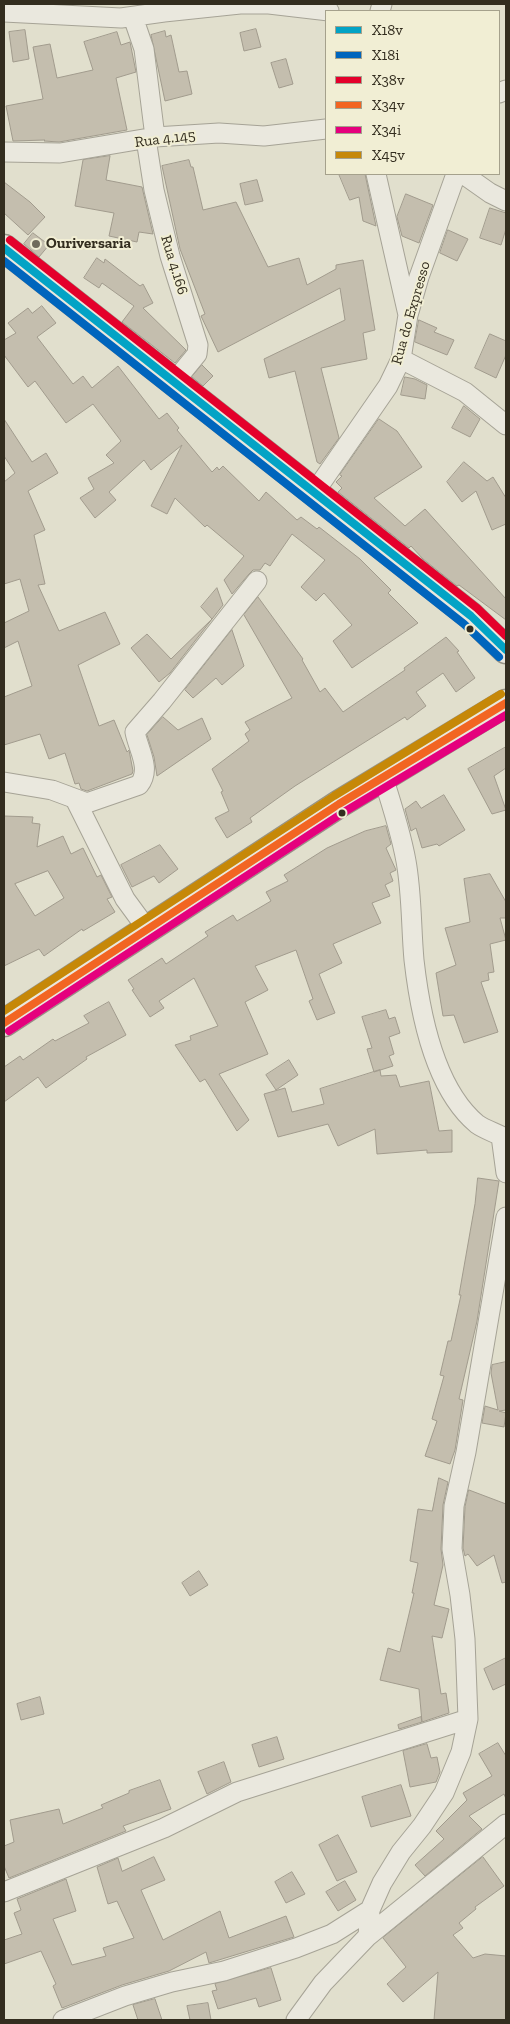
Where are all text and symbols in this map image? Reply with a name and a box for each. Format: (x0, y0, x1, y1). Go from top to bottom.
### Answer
legend (325, 10, 500, 175)
text: X18v (372, 21, 403, 39)
text: X18i (372, 46, 400, 64)
text: X38v (372, 71, 405, 89)
text: X34v (372, 96, 405, 114)
text: X34i (372, 121, 401, 139)
street label: Rua 4.145 (134, 126, 196, 152)
text: X45v (372, 146, 405, 164)
street label: Rua 4.166 (156, 233, 192, 297)
place label: Ouriversaria (46, 235, 131, 253)
marker: Ouriversaria (30, 238, 42, 250)
street label: Rua do Expresso (388, 259, 434, 367)
unlabelled marker (465, 624, 475, 634)
unlabelled marker (337, 808, 347, 818)

